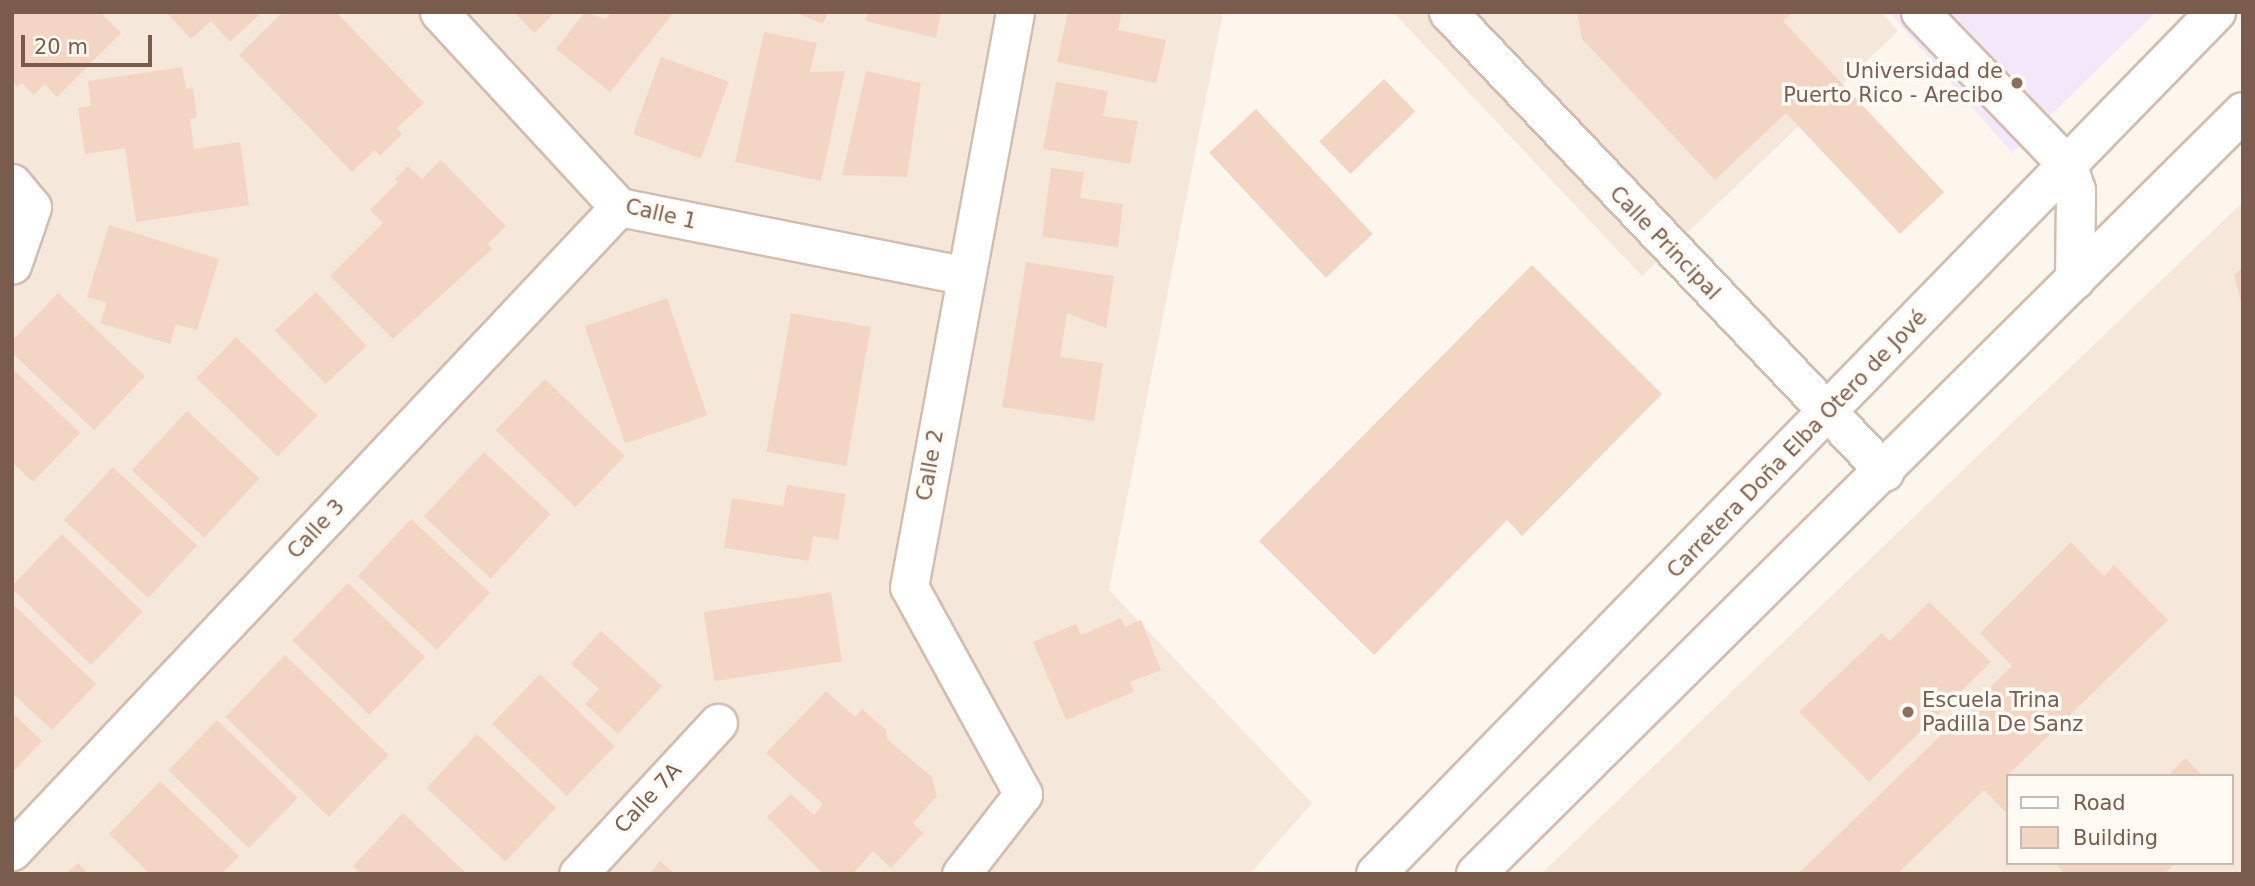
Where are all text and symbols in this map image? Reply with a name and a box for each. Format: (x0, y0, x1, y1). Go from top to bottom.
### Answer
scale bar (24, 21, 156, 65)
text: 20 m (34, 35, 88, 59)
place label: Universidad de Puerto Rico - Arecibo (1783, 58, 2003, 108)
marker: Universidad de Puerto Rico - Arecibo (2009, 75, 2025, 91)
street label: Calle Principal (1604, 181, 1726, 305)
street label: Calle 1 (623, 194, 699, 234)
street label: Carretera Doña Elba Otero de Jové (1662, 305, 1932, 583)
street label: Calle 2 (911, 427, 949, 503)
street label: Calle 3 (282, 494, 350, 564)
place label: Escuela Trina Padilla De Sanz (1922, 687, 2083, 737)
marker: Escuela Trina Padilla De Sanz (1900, 704, 1916, 720)
street label: Calle 7A (609, 758, 687, 838)
legend (2007, 774, 2234, 865)
text: Road (2073, 791, 2126, 815)
text: Building (2073, 826, 2158, 850)

